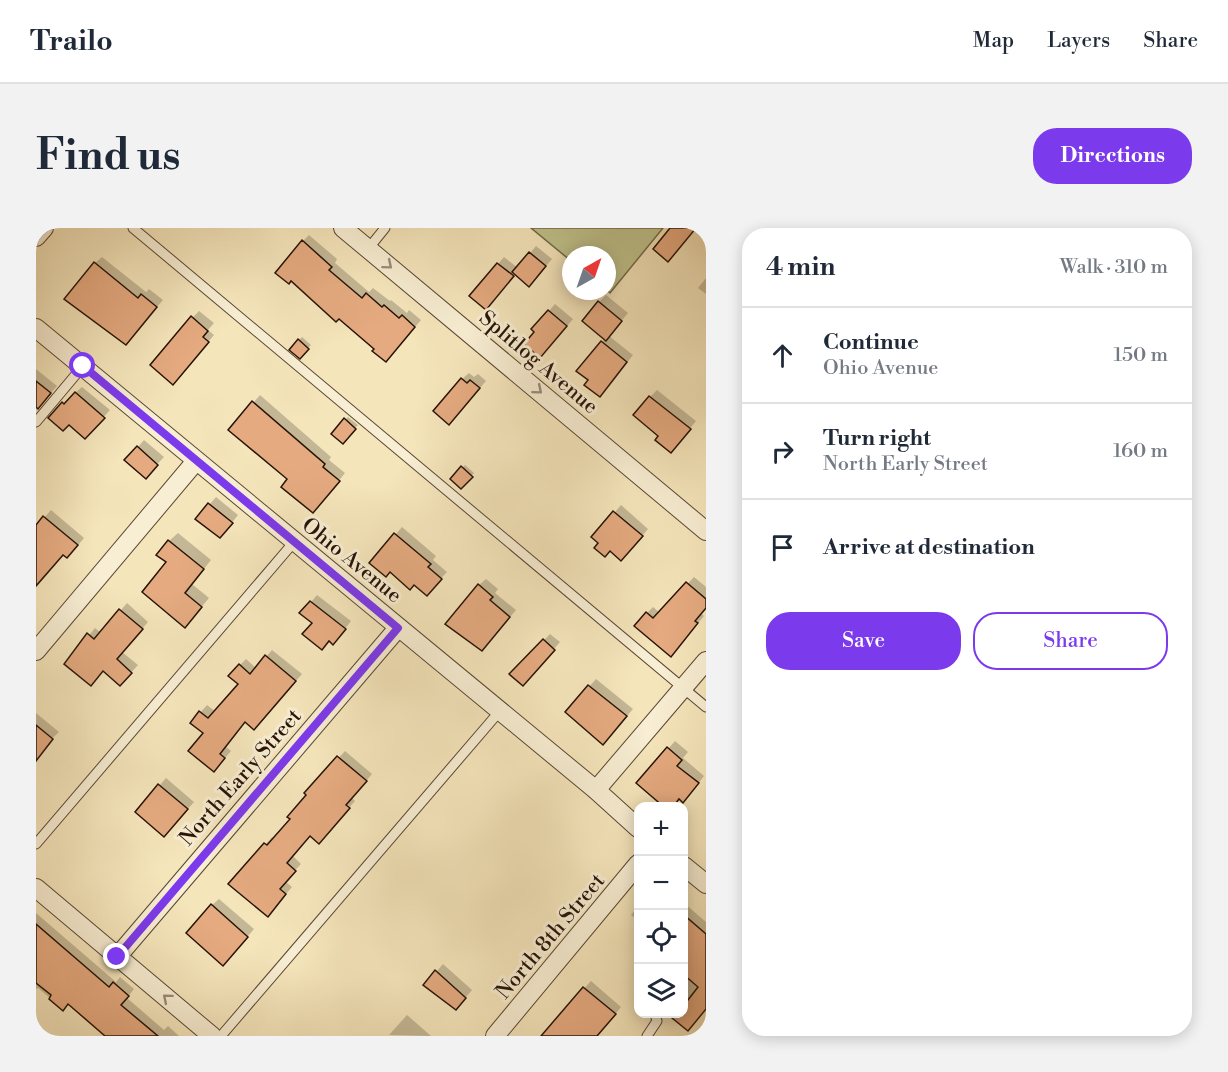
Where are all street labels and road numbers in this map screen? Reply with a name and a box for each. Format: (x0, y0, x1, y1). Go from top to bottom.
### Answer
street label: Splitlog Avenue (474, 305, 603, 420)
street label: Ohio Avenue (296, 513, 407, 609)
street label: North Early Street (174, 703, 308, 852)
street label: North 8th Street (491, 868, 611, 1005)

